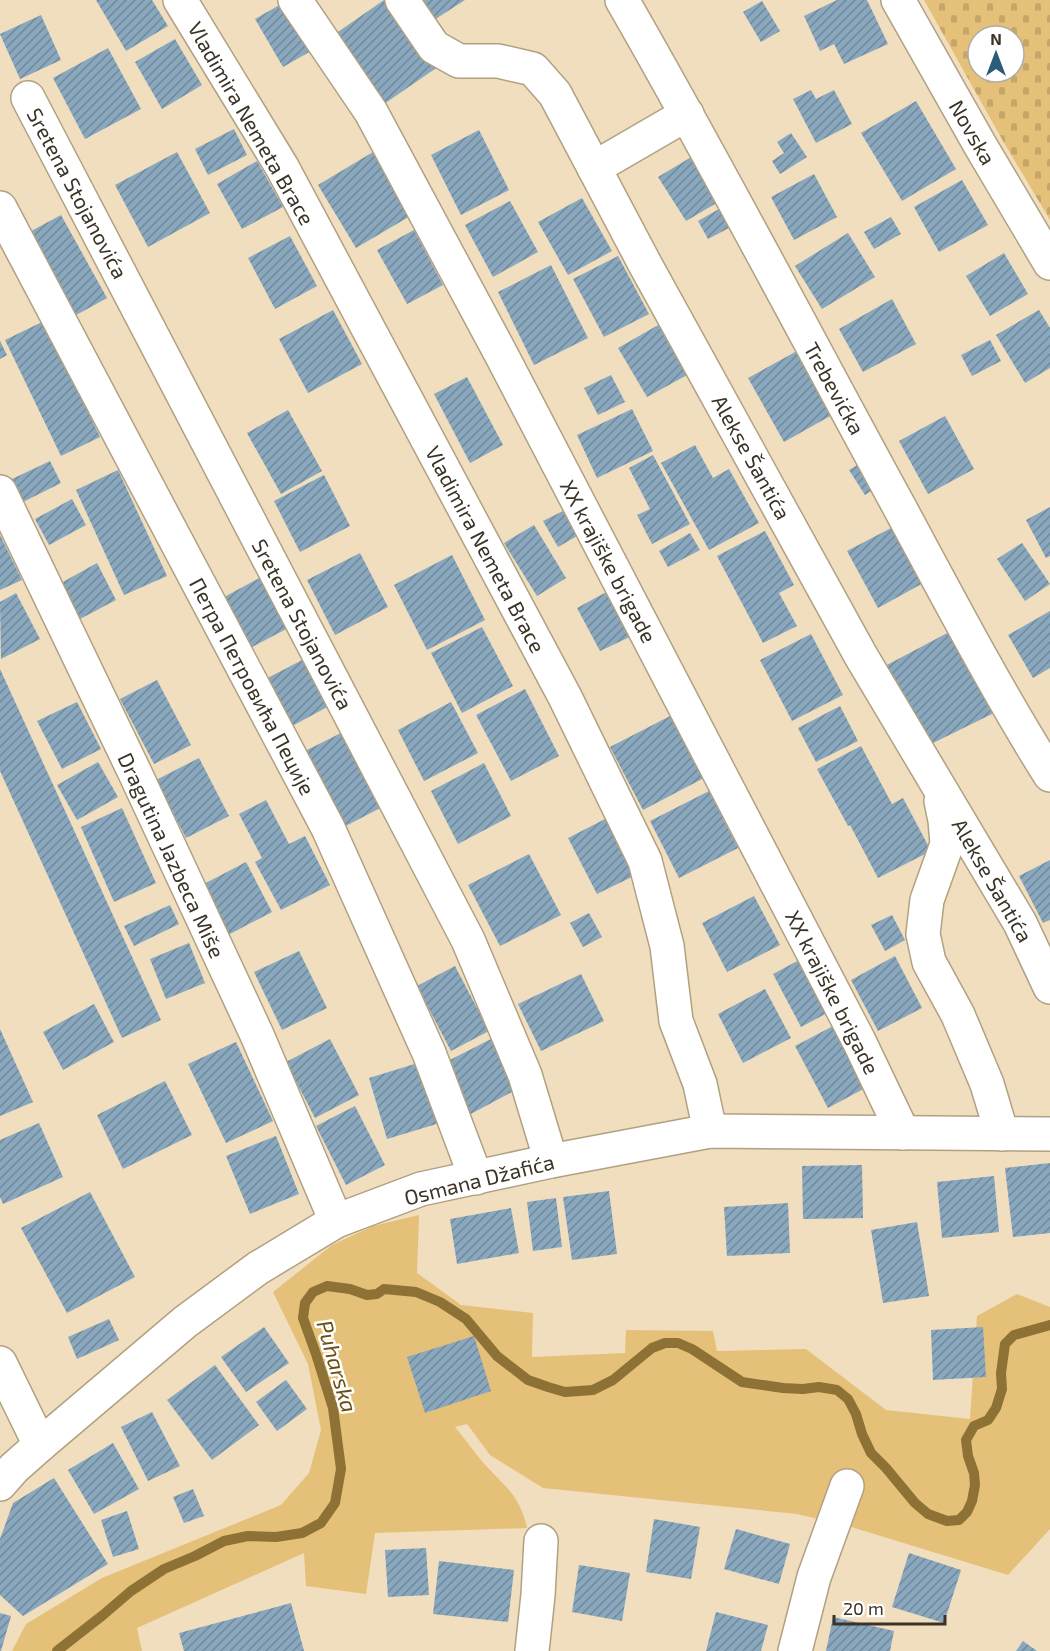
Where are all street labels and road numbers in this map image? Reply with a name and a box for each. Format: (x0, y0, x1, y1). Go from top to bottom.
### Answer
street label: Vladimira Nemeta Brace (184, 17, 320, 229)
street label: Novska (945, 95, 1001, 169)
street label: Sretena Stojanovića (22, 104, 133, 283)
street label: Trebevićka (799, 337, 871, 439)
street label: Alekse Šantića (708, 390, 796, 524)
street label: Vladimira Nemeta Brace (421, 441, 551, 657)
street label: XX krajiške brigade (555, 475, 662, 647)
street label: Sretena Stojanovića (247, 535, 358, 714)
street label: Петра Петровића Пеције (184, 573, 321, 799)
street label: Dragutina Jazbeca Miše (113, 748, 231, 962)
street label: Alekse Šantića (948, 814, 1038, 946)
street label: XX krajiške brigade (780, 906, 885, 1079)
street label: Osmana Džafića (401, 1148, 557, 1210)

